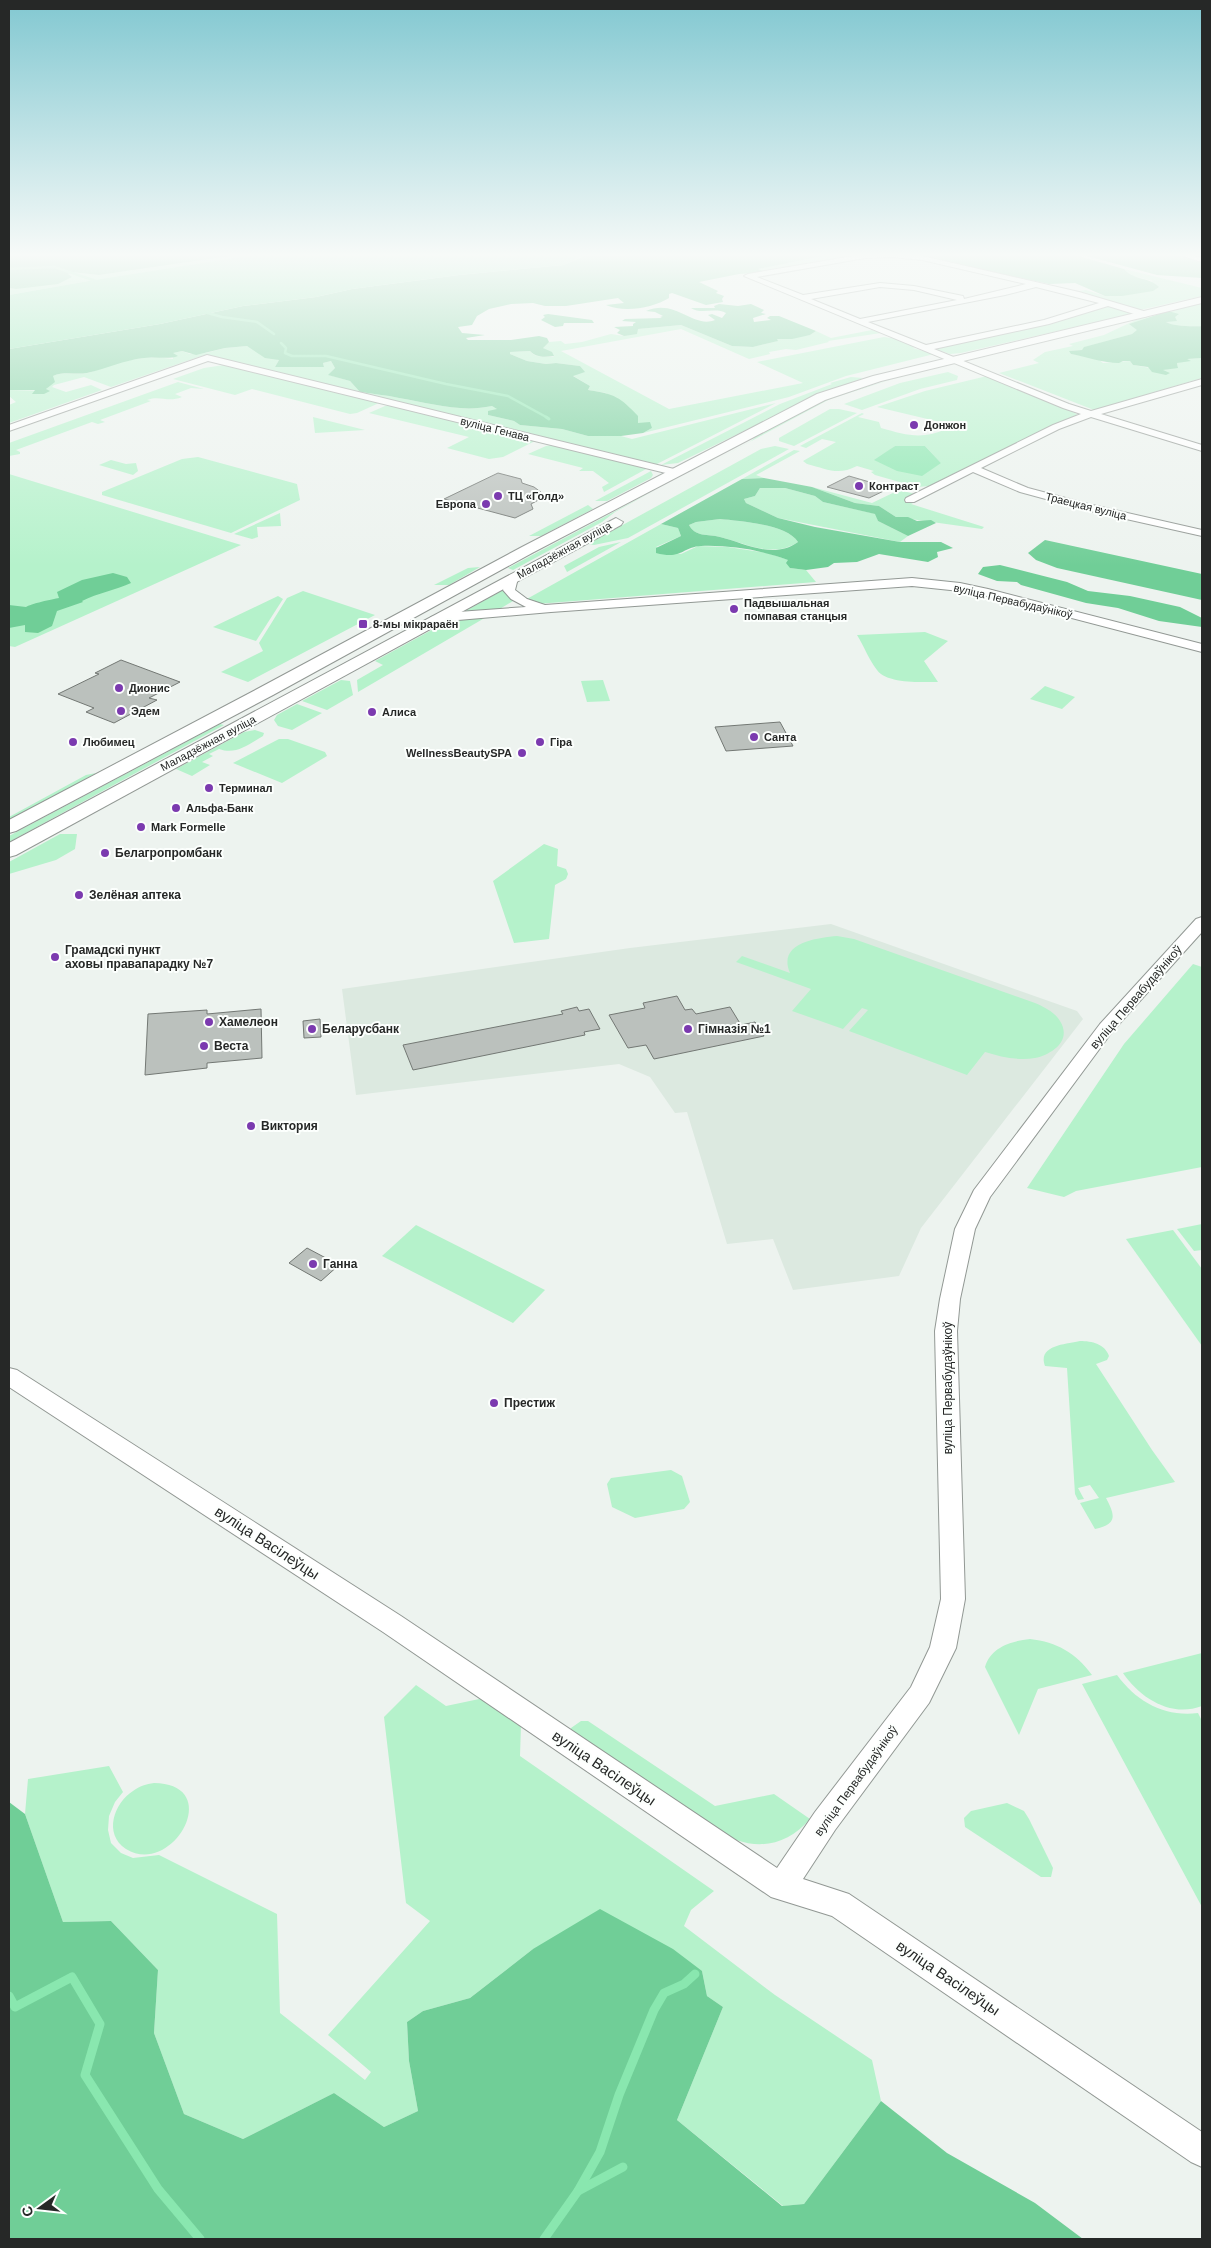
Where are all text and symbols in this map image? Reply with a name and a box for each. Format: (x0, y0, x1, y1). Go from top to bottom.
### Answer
street label: вуліца Генава (459, 415, 532, 444)
marker: Донжон (908, 419, 920, 431)
place label: Донжон (924, 419, 966, 431)
marker: Контраст (853, 480, 865, 492)
place label: Контраст (869, 480, 919, 492)
marker: ТЦ «Голд» (492, 490, 504, 502)
place label: ТЦ «Голд» (508, 490, 564, 502)
street label: Траецкая вуліца (1044, 490, 1129, 522)
place label: Европа (436, 498, 477, 510)
marker: Европа (480, 498, 492, 510)
street label: Маладзёжная вуліца (515, 519, 614, 581)
street label: вуліца Первабудаўнікоў (952, 581, 1074, 621)
place label: Падвышальная помпавая станцыя (744, 597, 847, 622)
marker: Падвышальная помпавая станцыя (728, 603, 740, 615)
marker: 8-мы мікрараён (357, 618, 369, 630)
place label: 8-мы мікрараён (373, 618, 459, 630)
marker: Дионис (113, 682, 125, 694)
place label: Дионис (129, 682, 170, 694)
marker: Эдем (115, 705, 127, 717)
place label: Эдем (131, 705, 160, 717)
marker: Алиса (366, 706, 378, 718)
place label: Алиса (382, 706, 417, 718)
street label: Маладзёжная вуліца (158, 712, 258, 773)
marker: Санта (748, 731, 760, 743)
place label: Санта (764, 731, 797, 743)
marker: Любимец (67, 736, 79, 748)
place label: Любимец (83, 736, 135, 748)
marker: Гіра (534, 736, 546, 748)
place label: Гіра (550, 736, 573, 748)
place label: WellnessBeautySPA (406, 747, 512, 759)
marker: WellnessBeautySPA (516, 747, 528, 759)
marker: Терминал (203, 782, 215, 794)
place label: Терминал (219, 782, 273, 794)
marker: Альфа-Банк (170, 802, 182, 814)
place label: Альфа-Банк (186, 802, 254, 814)
marker: Mark Formelle (135, 821, 147, 833)
place label: Mark Formelle (151, 821, 226, 833)
place label: Белагропромбанк (115, 846, 223, 860)
marker: Белагропромбанк (99, 847, 111, 859)
place label: Зелёная аптека (89, 888, 181, 902)
marker: Зелёная аптека (73, 889, 85, 901)
street label: вуліца Первабудаўнікоў (1087, 942, 1185, 1052)
place label: Грамадскі пункт аховы правапарадку №7 (65, 943, 213, 971)
marker: Грамадскі пункт аховы правапарадку №7 (49, 951, 61, 963)
place label: Хамелеон (219, 1015, 278, 1029)
marker: Хамелеон (203, 1016, 215, 1028)
place label: Беларусбанк (322, 1022, 400, 1036)
place label: Гімназія №1 (698, 1022, 771, 1036)
marker: Беларусбанк (306, 1023, 318, 1035)
marker: Гімназія №1 (682, 1023, 694, 1035)
place label: Веста (214, 1039, 249, 1053)
marker: Веста (198, 1040, 210, 1052)
place label: Виктория (261, 1119, 318, 1133)
marker: Виктория (245, 1120, 257, 1132)
place label: Ганна (323, 1257, 358, 1271)
marker: Ганна (307, 1258, 319, 1270)
street label: вуліца Первабудаўнікоў (941, 1322, 955, 1454)
place label: Престиж (504, 1396, 555, 1410)
marker: Престиж (488, 1397, 500, 1409)
street label: вуліца Васілеўцы (212, 1502, 323, 1583)
street label: вуліца Первабудаўнікоў (811, 1723, 901, 1839)
street label: вуліца Васілеўцы (549, 1727, 659, 1809)
street label: вуліца Васілеўцы (893, 1937, 1003, 2019)
north arrow (15, 2183, 65, 2233)
text: С (18, 2204, 36, 2218)

